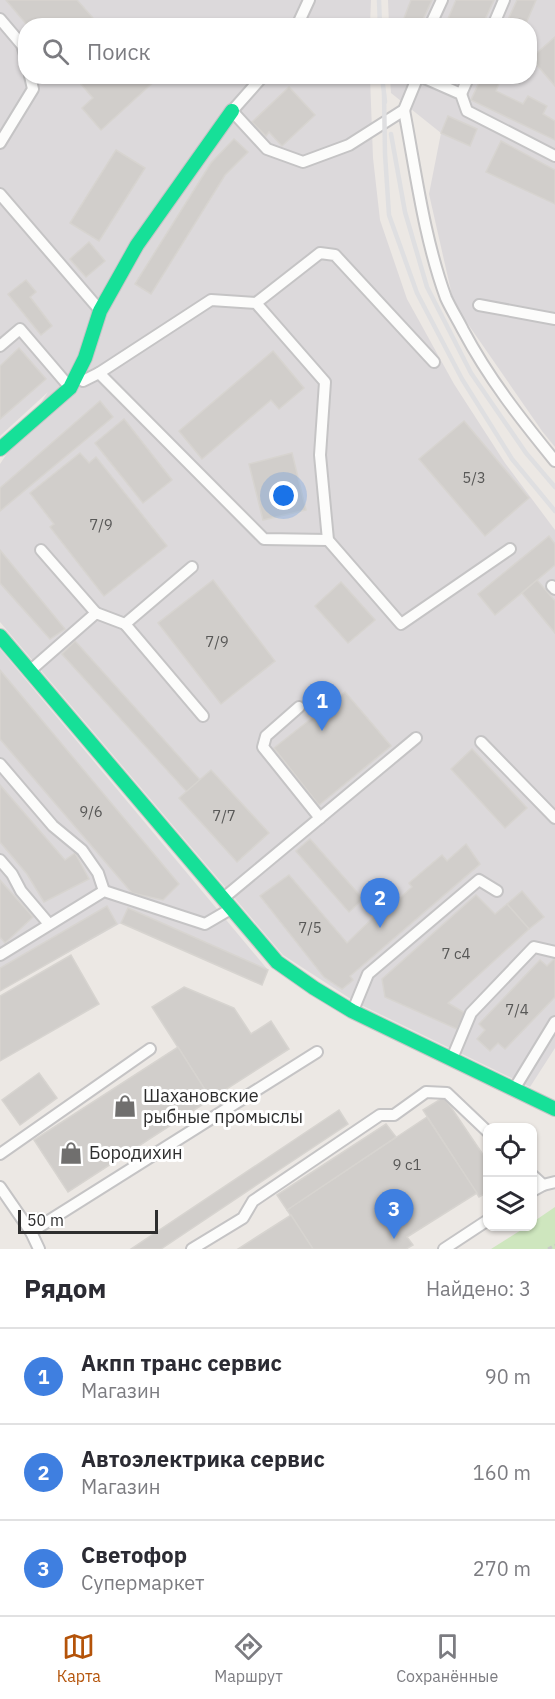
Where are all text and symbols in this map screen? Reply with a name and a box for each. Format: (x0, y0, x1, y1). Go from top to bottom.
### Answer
search box (18, 18, 537, 84)
icon: search (39, 35, 72, 68)
text: Поиск (87, 37, 151, 66)
house number: 5/3 (462, 468, 486, 487)
your location (269, 481, 298, 510)
house number: 7/9 (89, 515, 113, 534)
house number: 7/9 (205, 632, 229, 651)
pin: 1 (302, 682, 342, 731)
house number: 9/6 (79, 802, 103, 821)
house number: 7/7 (212, 806, 236, 825)
pin: 2 (360, 878, 400, 928)
house number: 7/5 (298, 918, 322, 937)
house number: 7 с4 (441, 944, 471, 963)
house number: 7/4 (505, 1000, 529, 1019)
place label: Шахановские рыбные промыслы (143, 1084, 303, 1128)
shop icon: Шахановские рыбные промыслы (112, 1093, 138, 1119)
map controls (483, 1123, 537, 1231)
button: locate (483, 1123, 537, 1177)
shop icon: Бородихин (58, 1140, 84, 1166)
place label: Бородихин (89, 1141, 183, 1164)
house number: 9 с1 (392, 1155, 422, 1174)
button: layers (483, 1177, 537, 1231)
pin: 3 (374, 1190, 414, 1239)
scale bar (18, 1207, 158, 1234)
text: 50 m (27, 1210, 64, 1230)
text: Рядом (24, 1271, 106, 1305)
text: Найдено: 3 (426, 1275, 531, 1302)
text: Акпп транс сервис (81, 1348, 282, 1377)
text: 1 (38, 1363, 50, 1390)
text: 90 m (485, 1363, 531, 1390)
text: Магазин (81, 1377, 161, 1404)
text: Автоэлектрика сервис (81, 1444, 325, 1473)
text: 2 (38, 1459, 50, 1486)
text: 160 m (473, 1459, 531, 1486)
text: Магазин (81, 1473, 161, 1500)
text: Светофор (81, 1540, 187, 1569)
text: 3 (38, 1555, 50, 1582)
text: 270 m (473, 1555, 531, 1582)
text: Супермаркет (81, 1569, 204, 1596)
tab: Карта (57, 1630, 101, 1686)
tab: Маршрут (214, 1630, 283, 1686)
tab: Сохранённые (396, 1630, 498, 1686)

